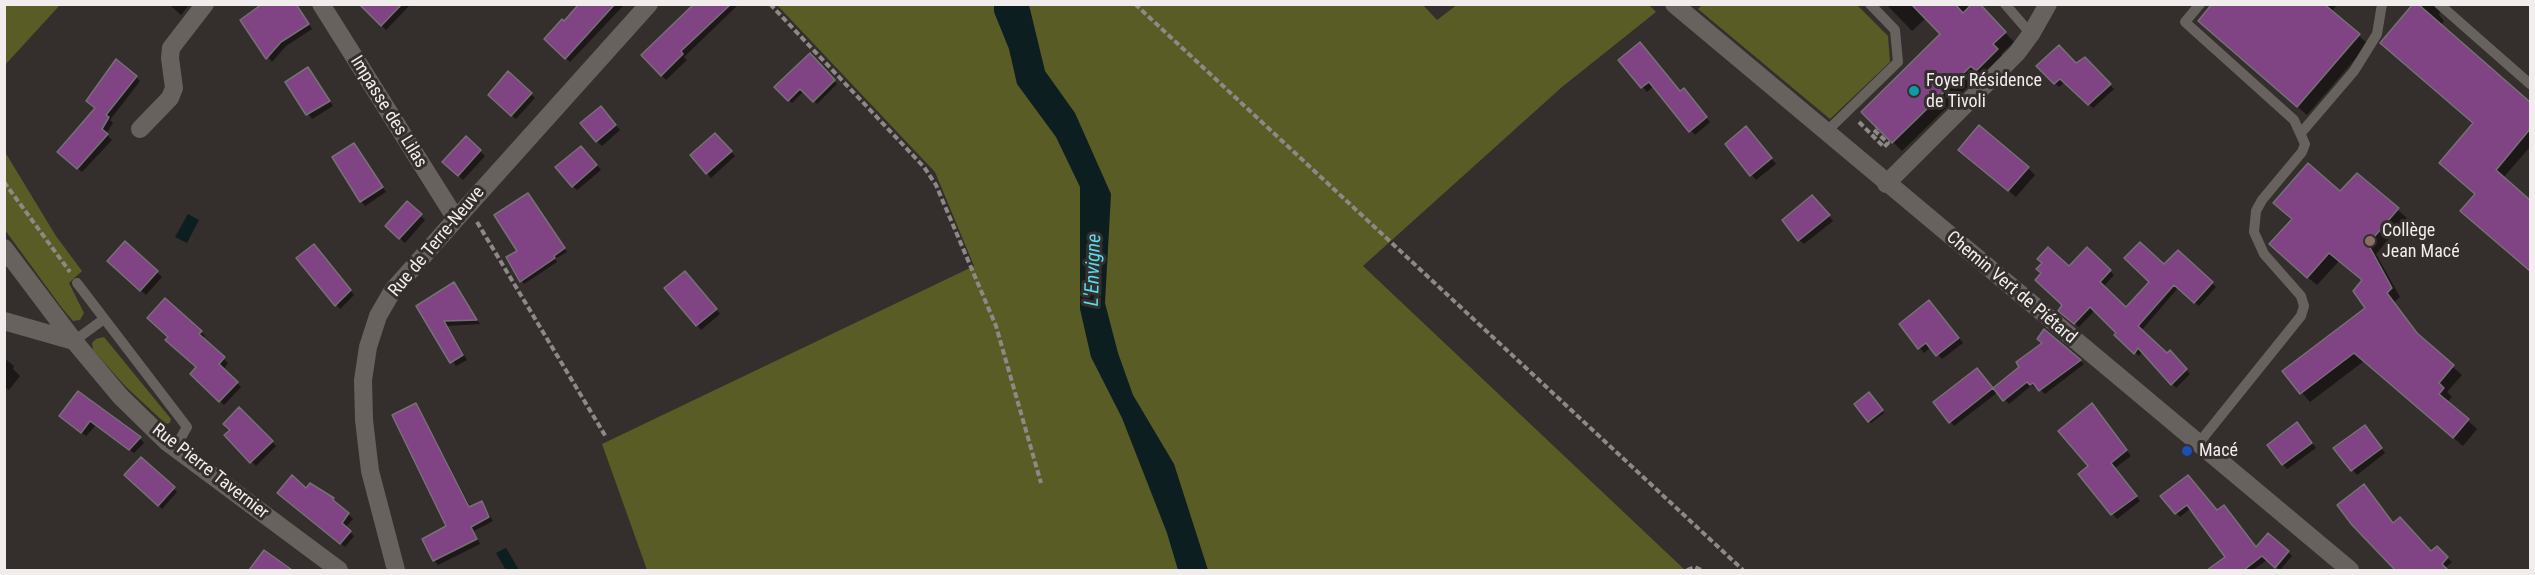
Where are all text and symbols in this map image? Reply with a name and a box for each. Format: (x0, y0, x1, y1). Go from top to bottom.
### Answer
street label: Impasse des Lilas (345, 52, 431, 172)
place label: Foyer Résidence de Tivoli (1926, 70, 2042, 112)
marker: Foyer Résidence de Tivoli (1907, 84, 1921, 98)
street label: Rue de Terre-Neuve (385, 182, 489, 302)
place label: Collège Jean Macé (2382, 220, 2460, 262)
street label: Chemin Vert de Piétard (1941, 227, 2081, 349)
water label: L'Envigne (1081, 233, 1107, 307)
marker: Collège Jean Macé (2363, 234, 2377, 248)
street label: Rue Pierre Tavernier (147, 420, 273, 524)
place label: Macé (2199, 440, 2238, 462)
marker: Macé (2180, 444, 2194, 458)

